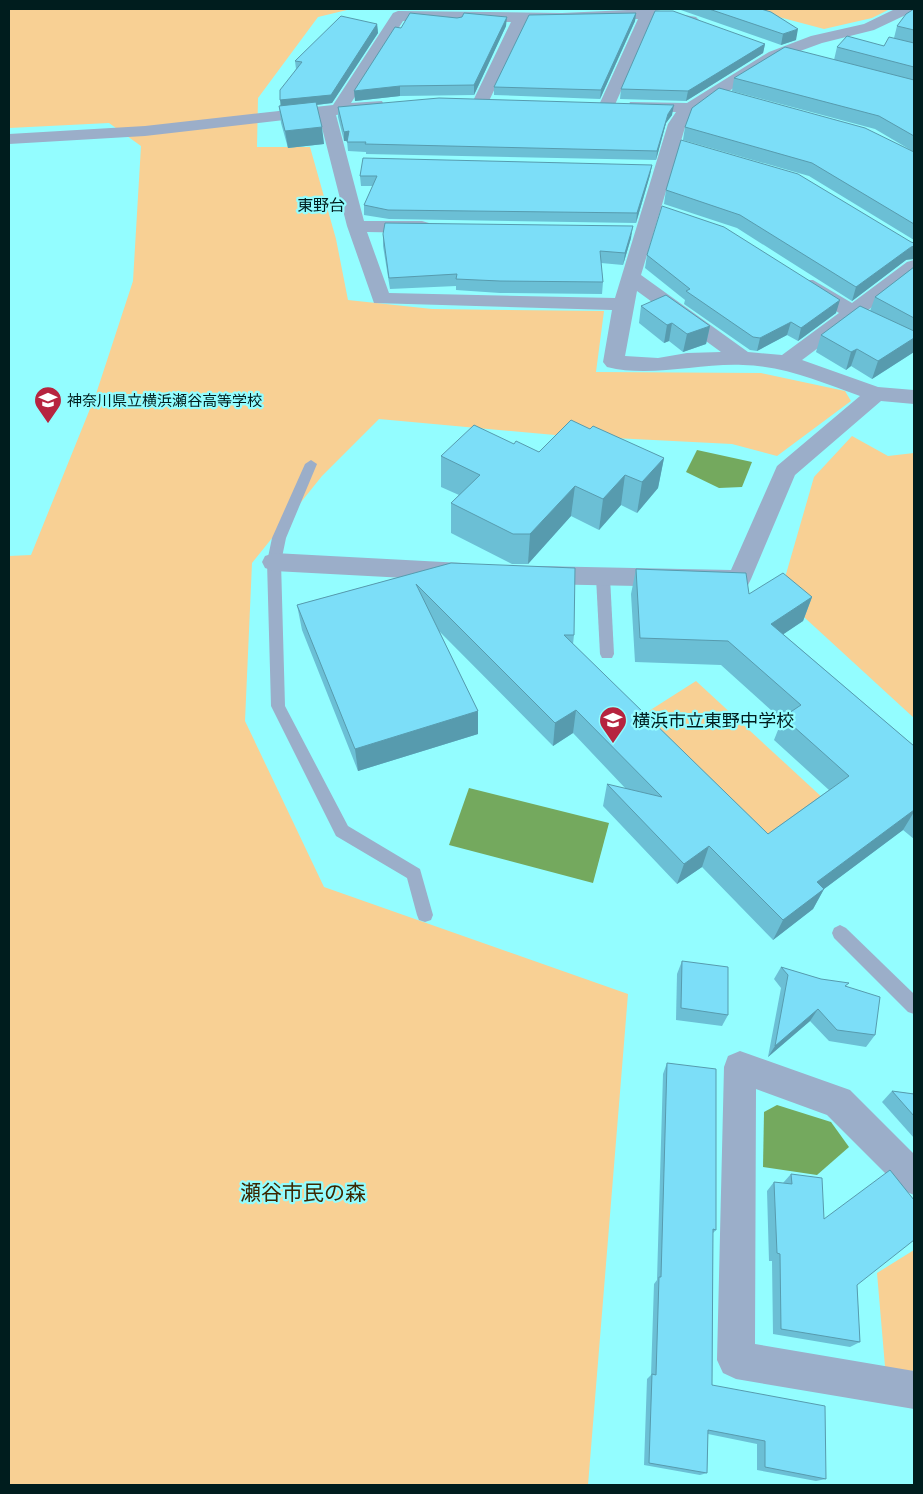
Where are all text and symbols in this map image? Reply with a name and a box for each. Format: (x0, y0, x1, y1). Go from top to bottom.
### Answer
district label: 東野台 (297, 196, 345, 214)
school or university icon: 神奈川県立横浜瀬谷高等学校 (33, 385, 63, 424)
place label: 神奈川県立横浜瀬谷高等学校 (67, 392, 262, 409)
school or university icon: 横浜市立東野中学校 (598, 705, 628, 744)
place label: 横浜市立東野中学校 (632, 710, 794, 730)
park label: 瀬谷市民の森 (240, 1180, 366, 1204)

